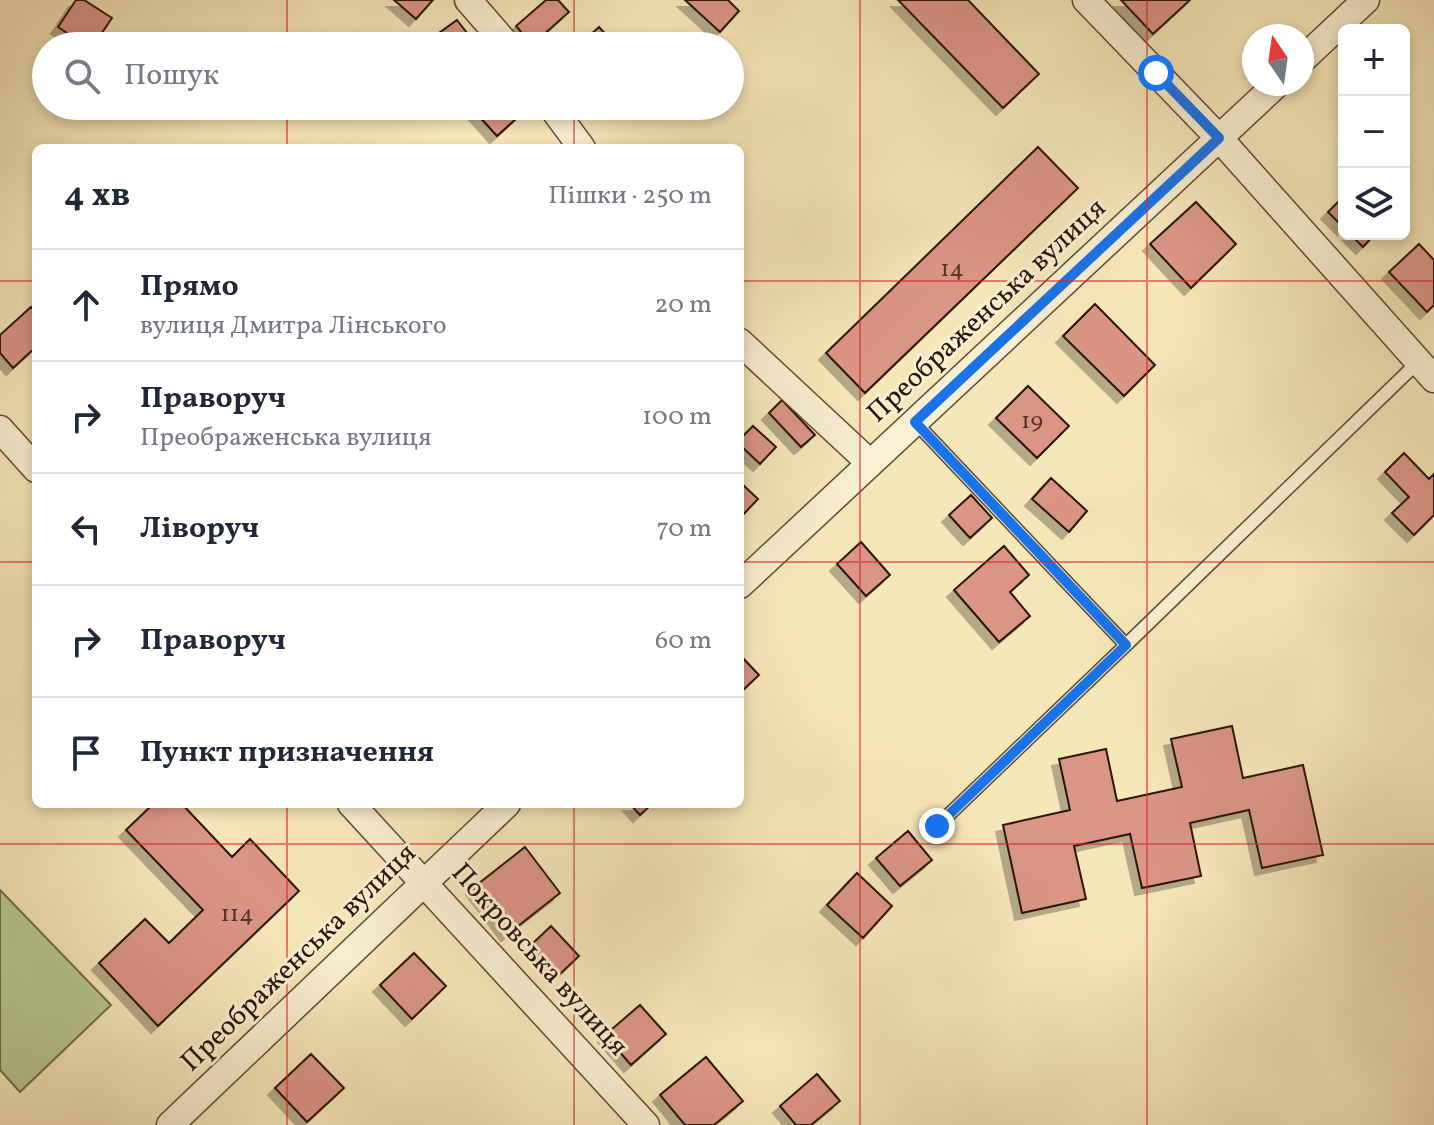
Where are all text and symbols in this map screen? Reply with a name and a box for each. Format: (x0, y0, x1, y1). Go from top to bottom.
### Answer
north arrow (1242, 24, 1314, 96)
map controls (1338, 24, 1410, 240)
button: + (1338, 24, 1410, 96)
search box (32, 32, 744, 120)
icon: search (60, 54, 104, 98)
text: Пошук (124, 55, 219, 97)
route start (1138, 55, 1174, 91)
button: − (1338, 96, 1410, 168)
button: layers (1338, 168, 1410, 240)
text: 4 хв (64, 173, 130, 220)
text: Пішки · 250 m (548, 178, 712, 214)
street label: Преображенська вулиця (859, 190, 1115, 432)
house number: 14 (940, 253, 964, 287)
text: Прямо (140, 266, 239, 308)
icon: ahead (64, 283, 108, 327)
text: 20 m (654, 287, 712, 323)
text: вулиця Дмитра Лінського (140, 308, 446, 344)
text: Праворуч (140, 378, 286, 420)
icon: right (64, 395, 108, 439)
text: 100 m (642, 399, 712, 435)
house number: 19 (1021, 405, 1043, 439)
text: Преображенська вулиця (140, 420, 432, 456)
icon: left (64, 507, 108, 551)
text: Ліворуч (140, 508, 259, 550)
text: 70 m (657, 511, 712, 547)
icon: right (64, 619, 108, 663)
text: Праворуч (140, 620, 286, 662)
text: 60 m (655, 623, 712, 659)
icon: arrive (64, 731, 108, 775)
text: Пункт призначення (140, 732, 434, 774)
route end (919, 808, 955, 844)
street label: Преображенська вулиця (173, 835, 425, 1081)
street label: Покровська вулиця (442, 855, 636, 1065)
house number: 114 (221, 898, 253, 932)

